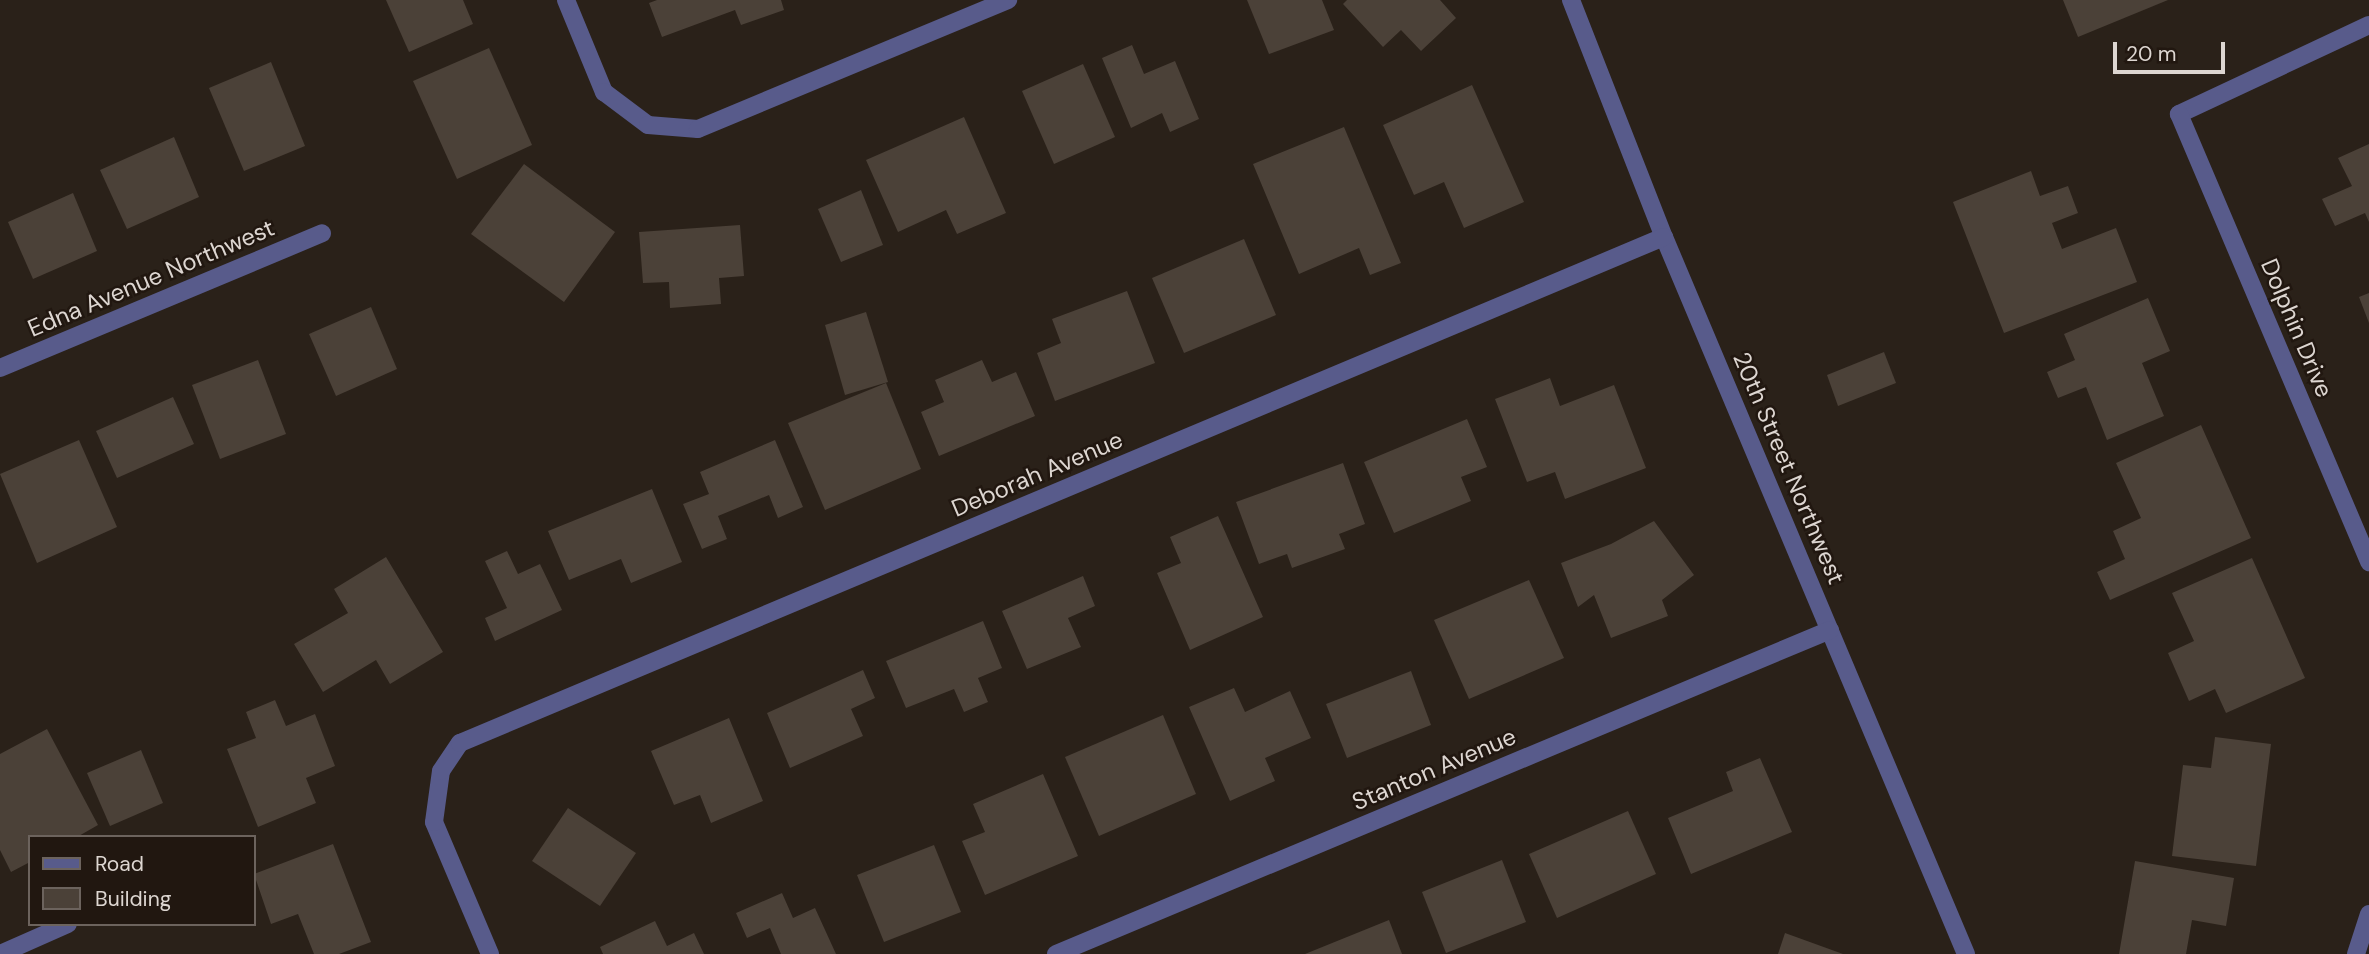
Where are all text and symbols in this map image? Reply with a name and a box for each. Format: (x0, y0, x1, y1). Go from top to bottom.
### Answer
scale bar (2117, 28, 2229, 72)
text: 20 m (2126, 40, 2177, 68)
street label: Edna Avenue Northwest (23, 213, 279, 343)
street label: Dolphin Drive (2255, 254, 2339, 402)
street label: 20th Street Northwest (1727, 348, 1851, 588)
street label: Deborah Avenue (947, 425, 1127, 523)
street label: Stanton Avenue (1348, 722, 1520, 816)
legend (28, 835, 256, 926)
text: Road (95, 850, 144, 878)
text: Building (95, 885, 171, 913)

